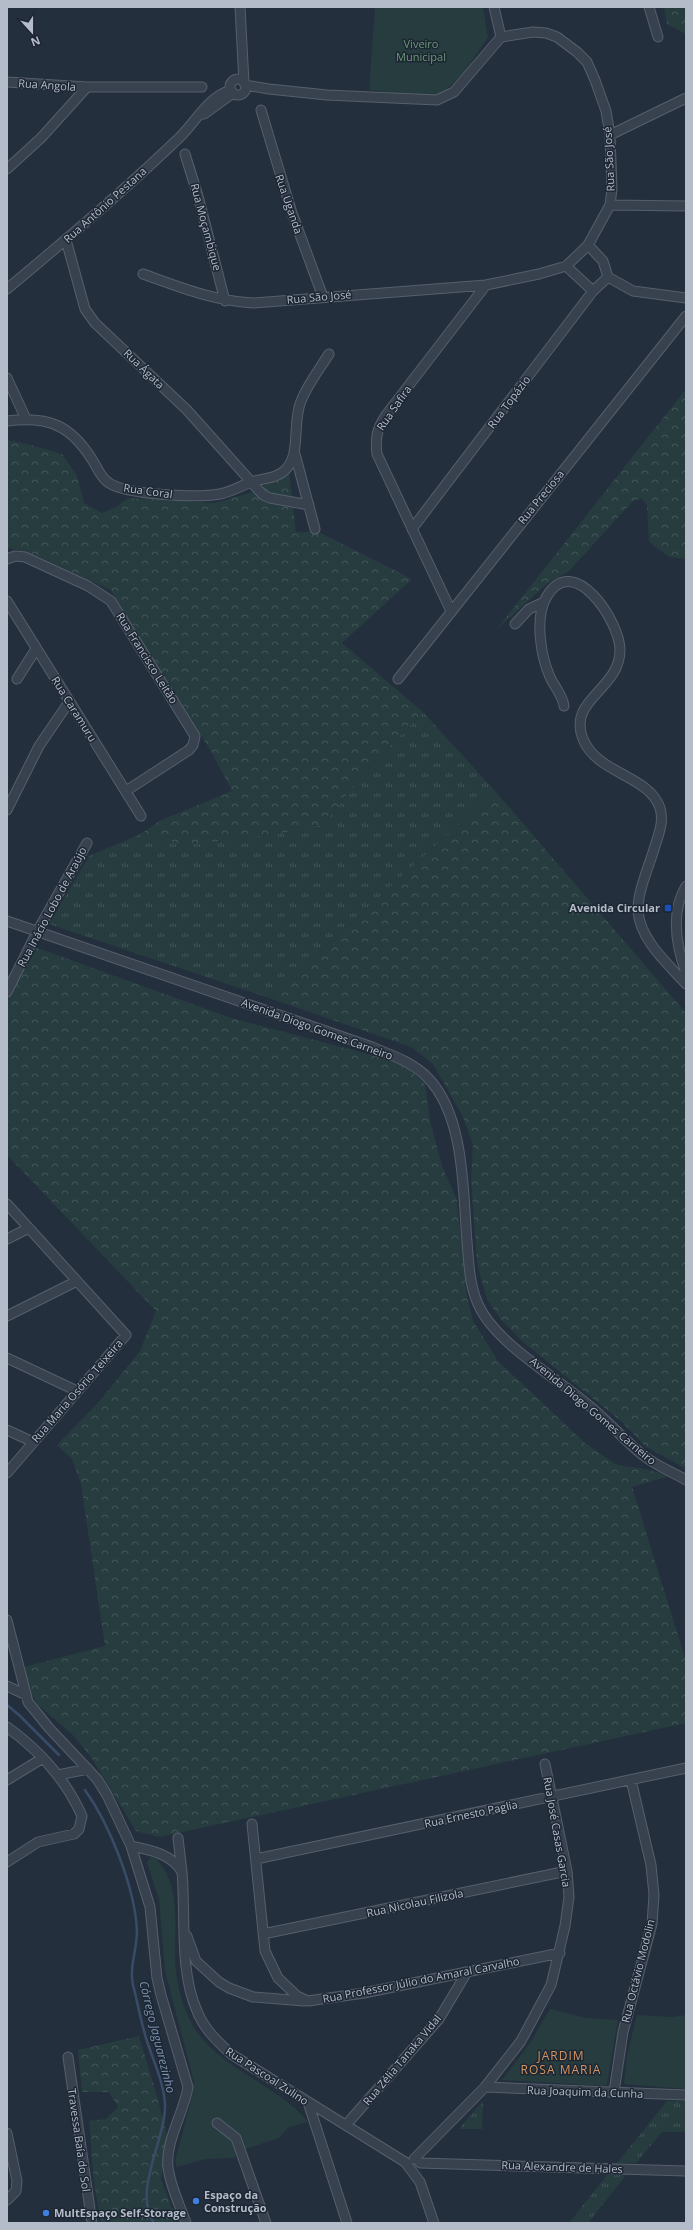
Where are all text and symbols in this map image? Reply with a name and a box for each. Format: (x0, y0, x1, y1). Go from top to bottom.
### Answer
north arrow (12, 12, 52, 52)
text: N (29, 33, 43, 50)
park label: Viveiro Municipal (396, 36, 446, 64)
street label: Rua Angola (18, 75, 76, 94)
street label: Rua São José (599, 126, 618, 192)
street label: Rua Antônio Pestana (60, 163, 149, 246)
street label: Rua Uganda (272, 172, 307, 236)
street label: Rua Moçambique (188, 182, 225, 272)
street label: Rua São José (286, 286, 352, 307)
street label: Rua Ágata (121, 345, 168, 392)
street label: Rua Topázio (484, 372, 534, 431)
street label: Rua Safira (373, 382, 415, 433)
street label: Rua Preciosa (514, 466, 567, 527)
street label: Rua Coral (123, 480, 174, 501)
street label: Rua Francisco Leitão (113, 609, 182, 707)
street label: Rua Caramuru (48, 673, 100, 744)
street label: Rua Inácio Lobo de Araújo (13, 844, 90, 969)
place label: Avenida Circular (569, 900, 660, 915)
marker: Avenida Circular (663, 903, 673, 913)
street label: Avenida Diogo Gomes Carneiro (239, 994, 395, 1063)
street label: Rua Maria Osório Teixeira (28, 1336, 126, 1445)
street label: Avenida Diogo Gomes Carneiro (527, 1353, 660, 1468)
street label: Rua José Casas Garcia (540, 1776, 575, 1888)
street label: Rua Ernesto Paglia (423, 1796, 519, 1831)
street label: Rua Nicolau Filizola (365, 1885, 465, 1920)
street label: Rua Octávio Modolin (617, 1918, 658, 2024)
street label: Rua Professor Júlio do Amaral Carvalho (321, 1953, 521, 2006)
water label: Córrego Jaguarezinho (135, 1979, 180, 2095)
street label: Rua Zélia Tanaka Vidal (359, 2011, 444, 2108)
street label: Rua Pascoal Zulino (223, 2043, 312, 2108)
district label: JARDIM ROSA MARIA (521, 2047, 601, 2078)
street label: Rua Joaquim da Cunha (527, 2082, 643, 2101)
street label: Travessa Baía do Sol (65, 2087, 94, 2193)
street label: Rua Alexandre de Hales (501, 2157, 623, 2176)
place label: Espaço da Construção (204, 2187, 267, 2215)
marker: Espaço da Construção (191, 2196, 201, 2206)
place label: MultEspaço Self-Storage (54, 2205, 187, 2220)
marker: MultEspaço Self-Storage (41, 2208, 51, 2218)

